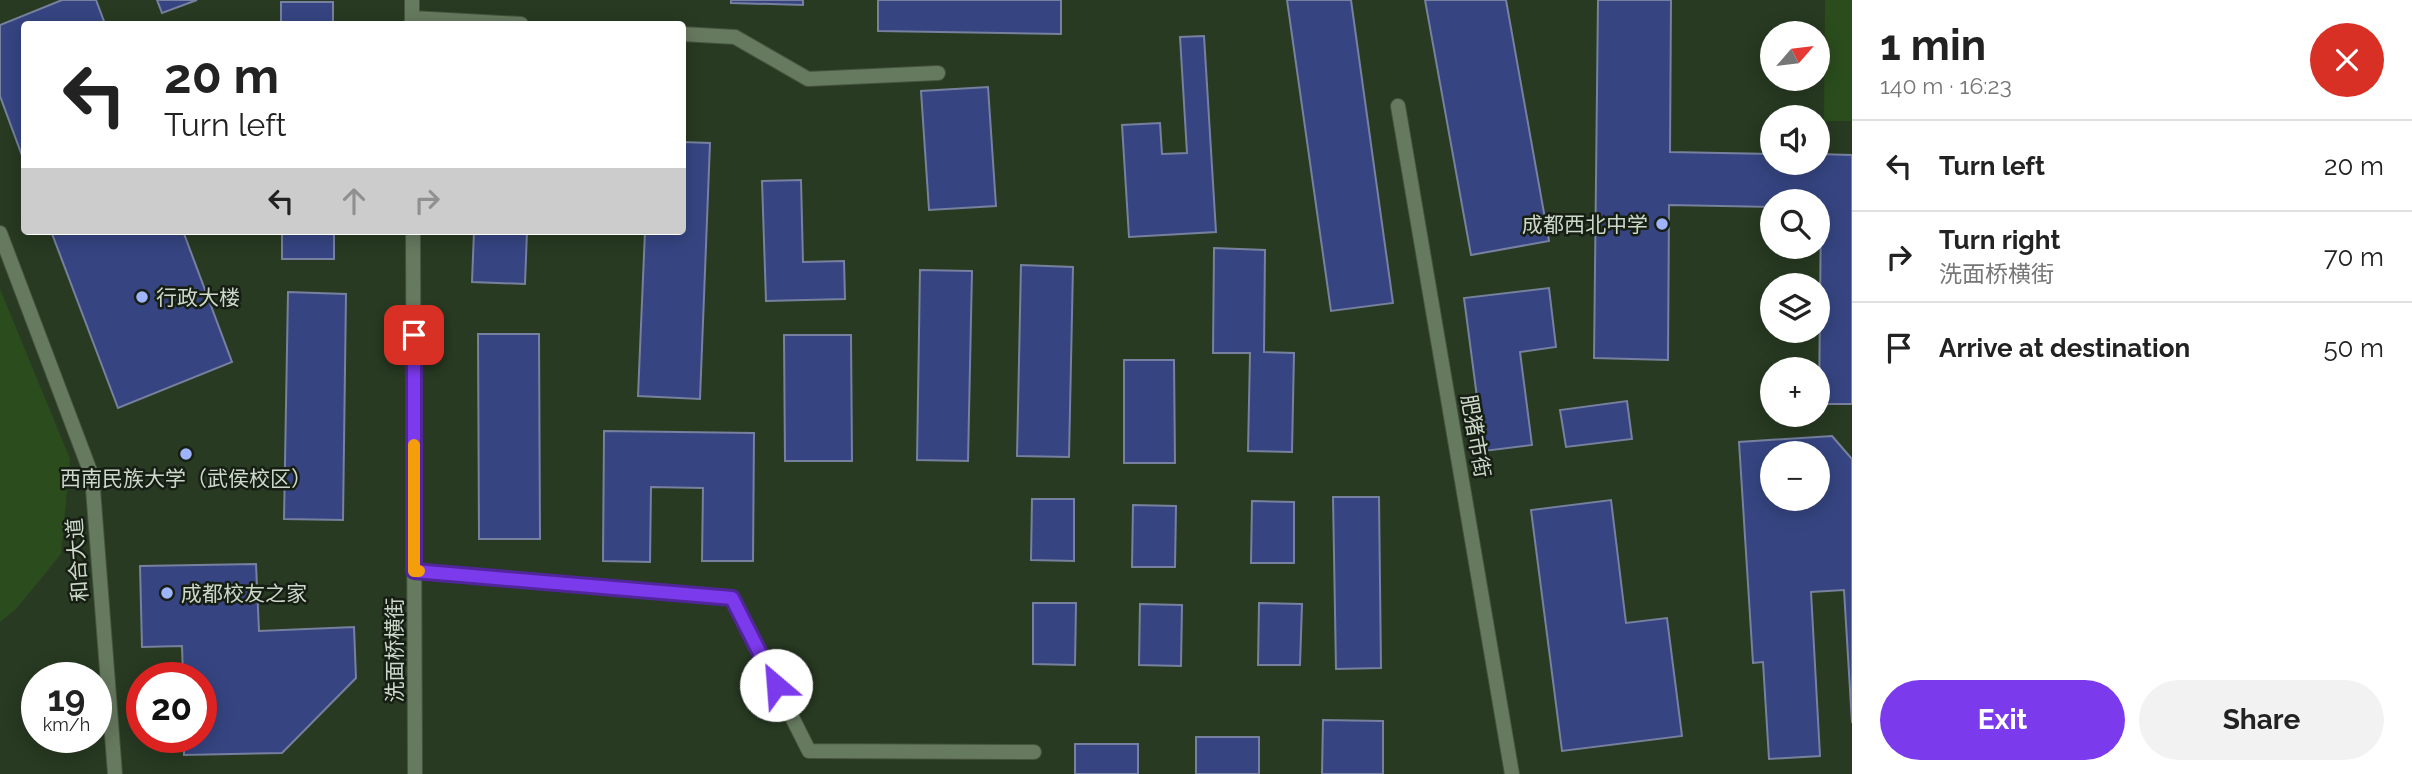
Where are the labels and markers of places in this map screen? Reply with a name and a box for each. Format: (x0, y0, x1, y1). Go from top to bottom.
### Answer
place label: 成都西北中学 (1522, 212, 1648, 237)
marker: 成都西北中学 (1654, 216, 1670, 232)
place label: 行政大楼 (156, 285, 240, 310)
marker: 行政大楼 (134, 289, 150, 305)
pin (384, 305, 444, 365)
marker: 西南民族大学（武侯校区） (178, 446, 194, 462)
place label: 西南民族大学（武侯校区） (60, 466, 312, 491)
place label: 成都校友之家 (181, 581, 307, 606)
marker: 成都校友之家 (159, 585, 175, 601)

